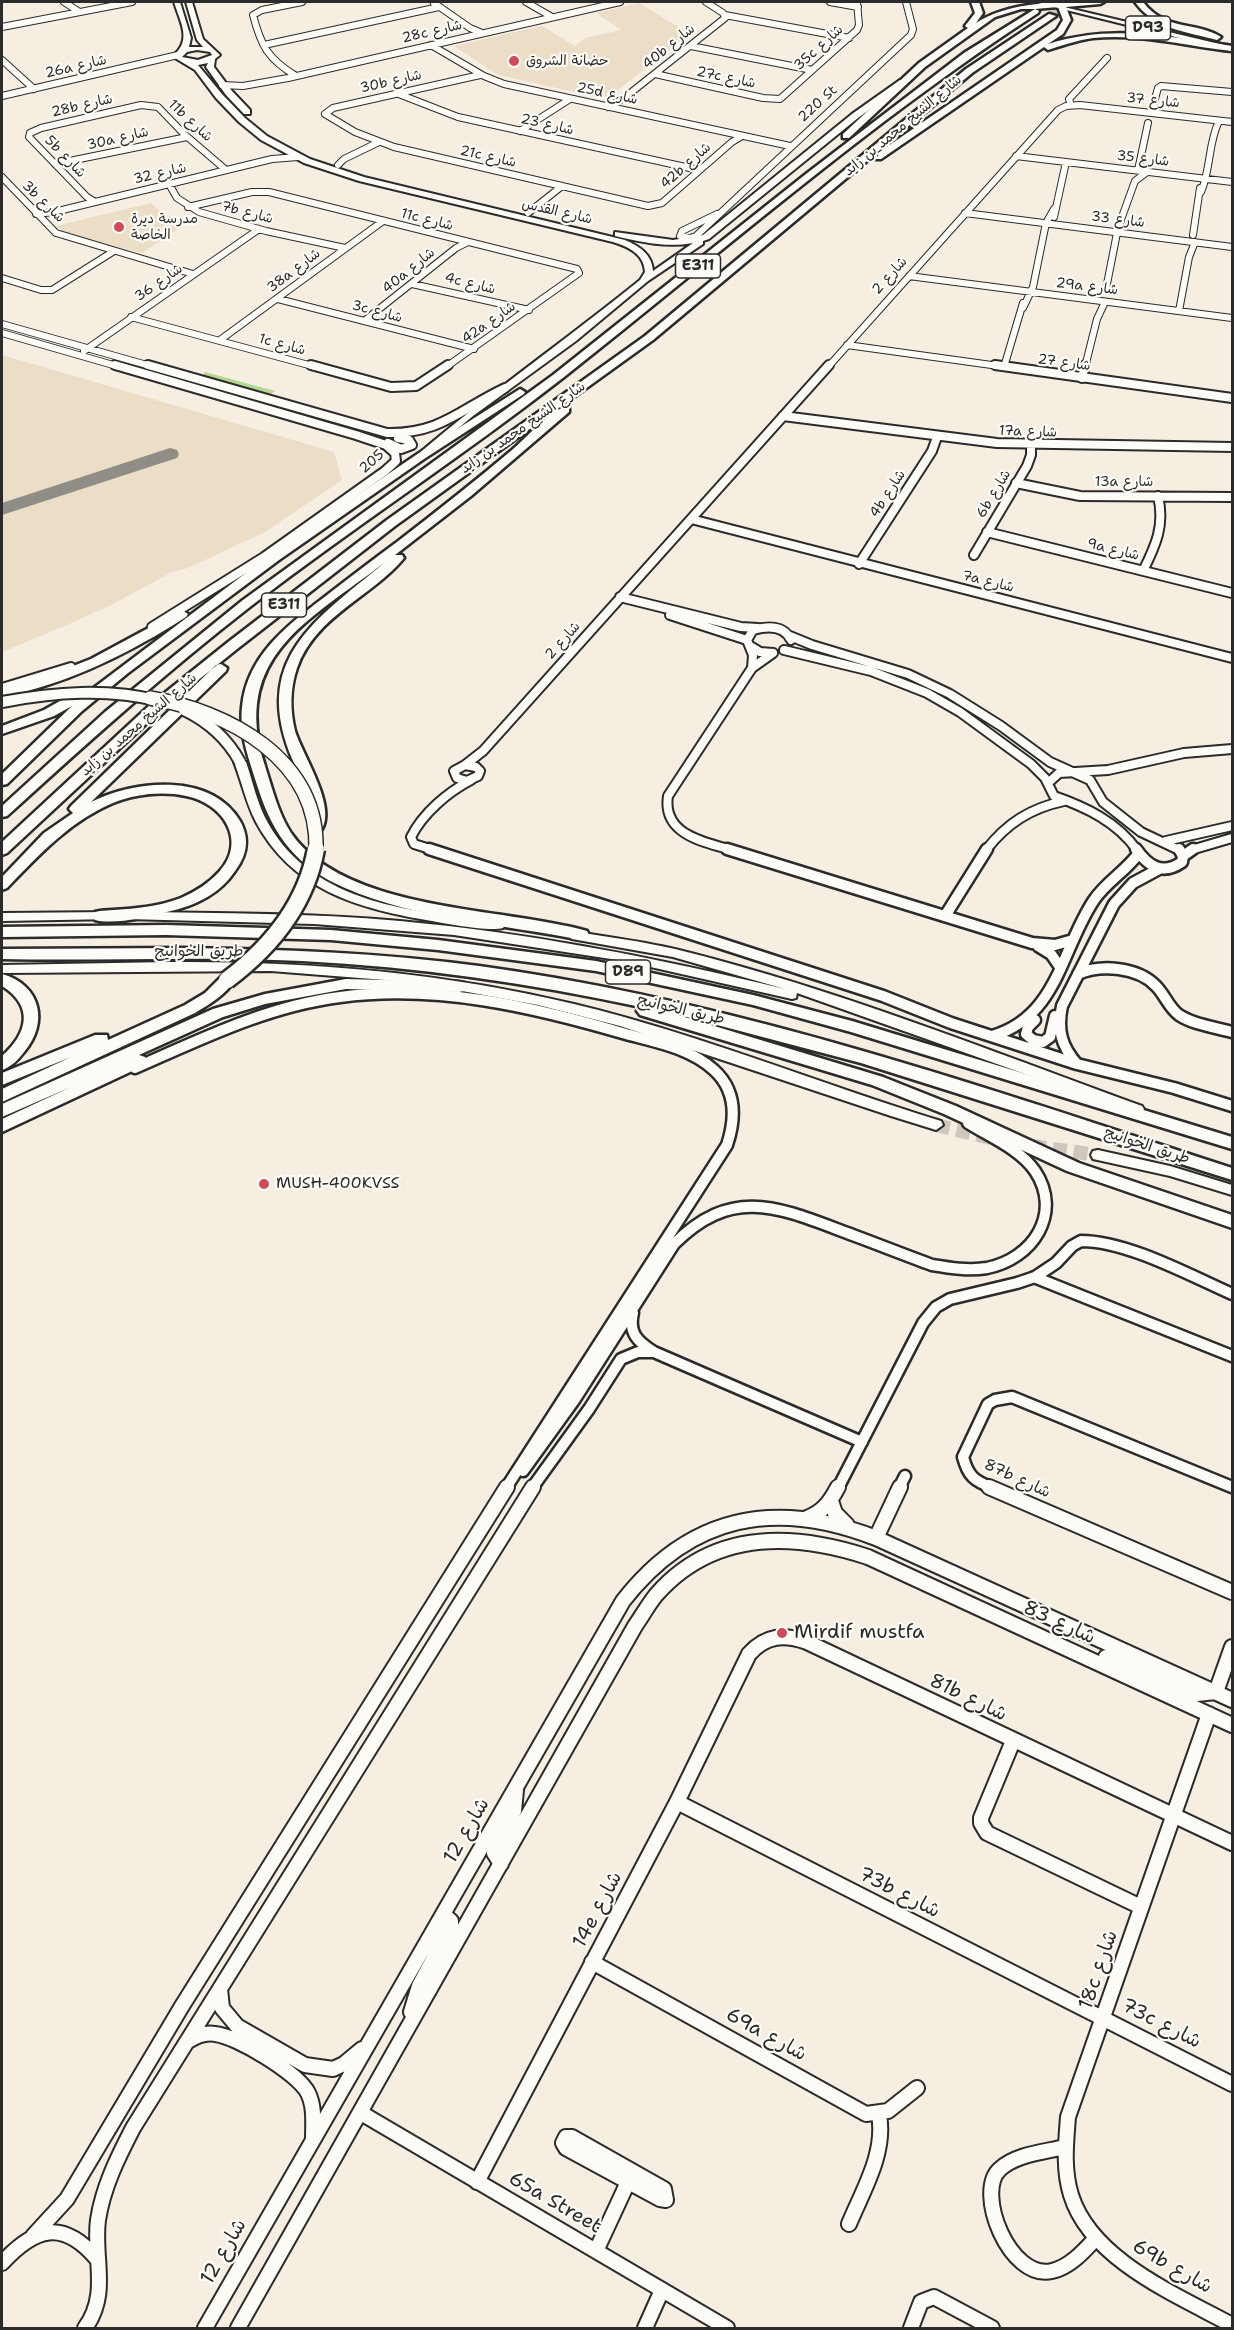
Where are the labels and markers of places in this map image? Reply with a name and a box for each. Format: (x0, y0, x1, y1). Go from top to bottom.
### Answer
place label: حضانة الشروق (526, 53, 609, 69)
marker: حضانة الشروق (507, 54, 521, 68)
place label: مدرسة ديرة الخاصة (131, 211, 198, 244)
marker: مدرسة ديرة الخاصة (112, 220, 126, 234)
place label: MUSH-400KVSS (276, 1174, 399, 1194)
marker: MUSH-400KVSS (257, 1177, 271, 1191)
place label: Mirdif mustfa (794, 1621, 924, 1645)
marker: Mirdif mustfa (775, 1626, 789, 1640)

